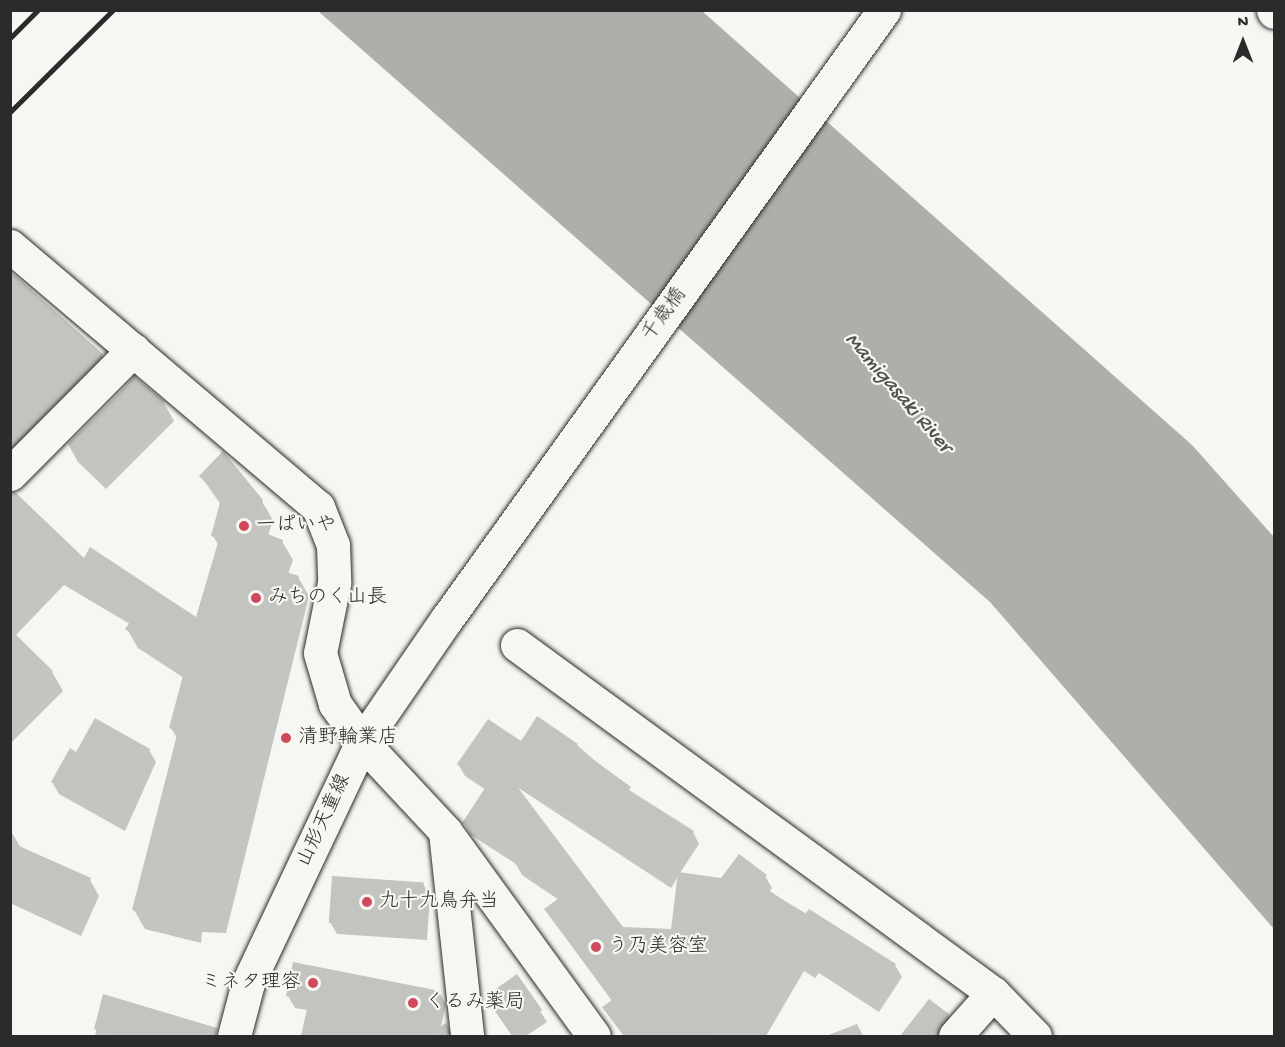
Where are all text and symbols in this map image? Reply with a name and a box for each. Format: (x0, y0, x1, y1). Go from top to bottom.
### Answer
north arrow (1213, 12, 1273, 72)
text: N (1238, 14, 1248, 33)
street label: 千歳橋 (638, 284, 692, 346)
water label: Mamigasaki River (838, 329, 956, 459)
place label: 一ぱいや (256, 514, 336, 538)
marker: 一ぱいや (237, 519, 251, 533)
place label: みちのく山長 (268, 586, 388, 610)
marker: みちのく山長 (249, 591, 263, 605)
place label: 清野輪業店 (298, 726, 398, 750)
marker: 清野輪業店 (279, 731, 293, 745)
street label: 山形天童線 (293, 771, 357, 871)
place label: 九十九鳥弁当 (379, 890, 499, 914)
marker: 九十九鳥弁当 (360, 895, 374, 909)
place label: う乃美容室 (608, 935, 708, 959)
marker: う乃美容室 (589, 940, 603, 954)
place label: ミネタ理容 (201, 971, 301, 995)
marker: ミネタ理容 (306, 976, 320, 990)
place label: くるみ薬局 (425, 991, 525, 1015)
marker: くるみ薬局 (406, 996, 420, 1010)

